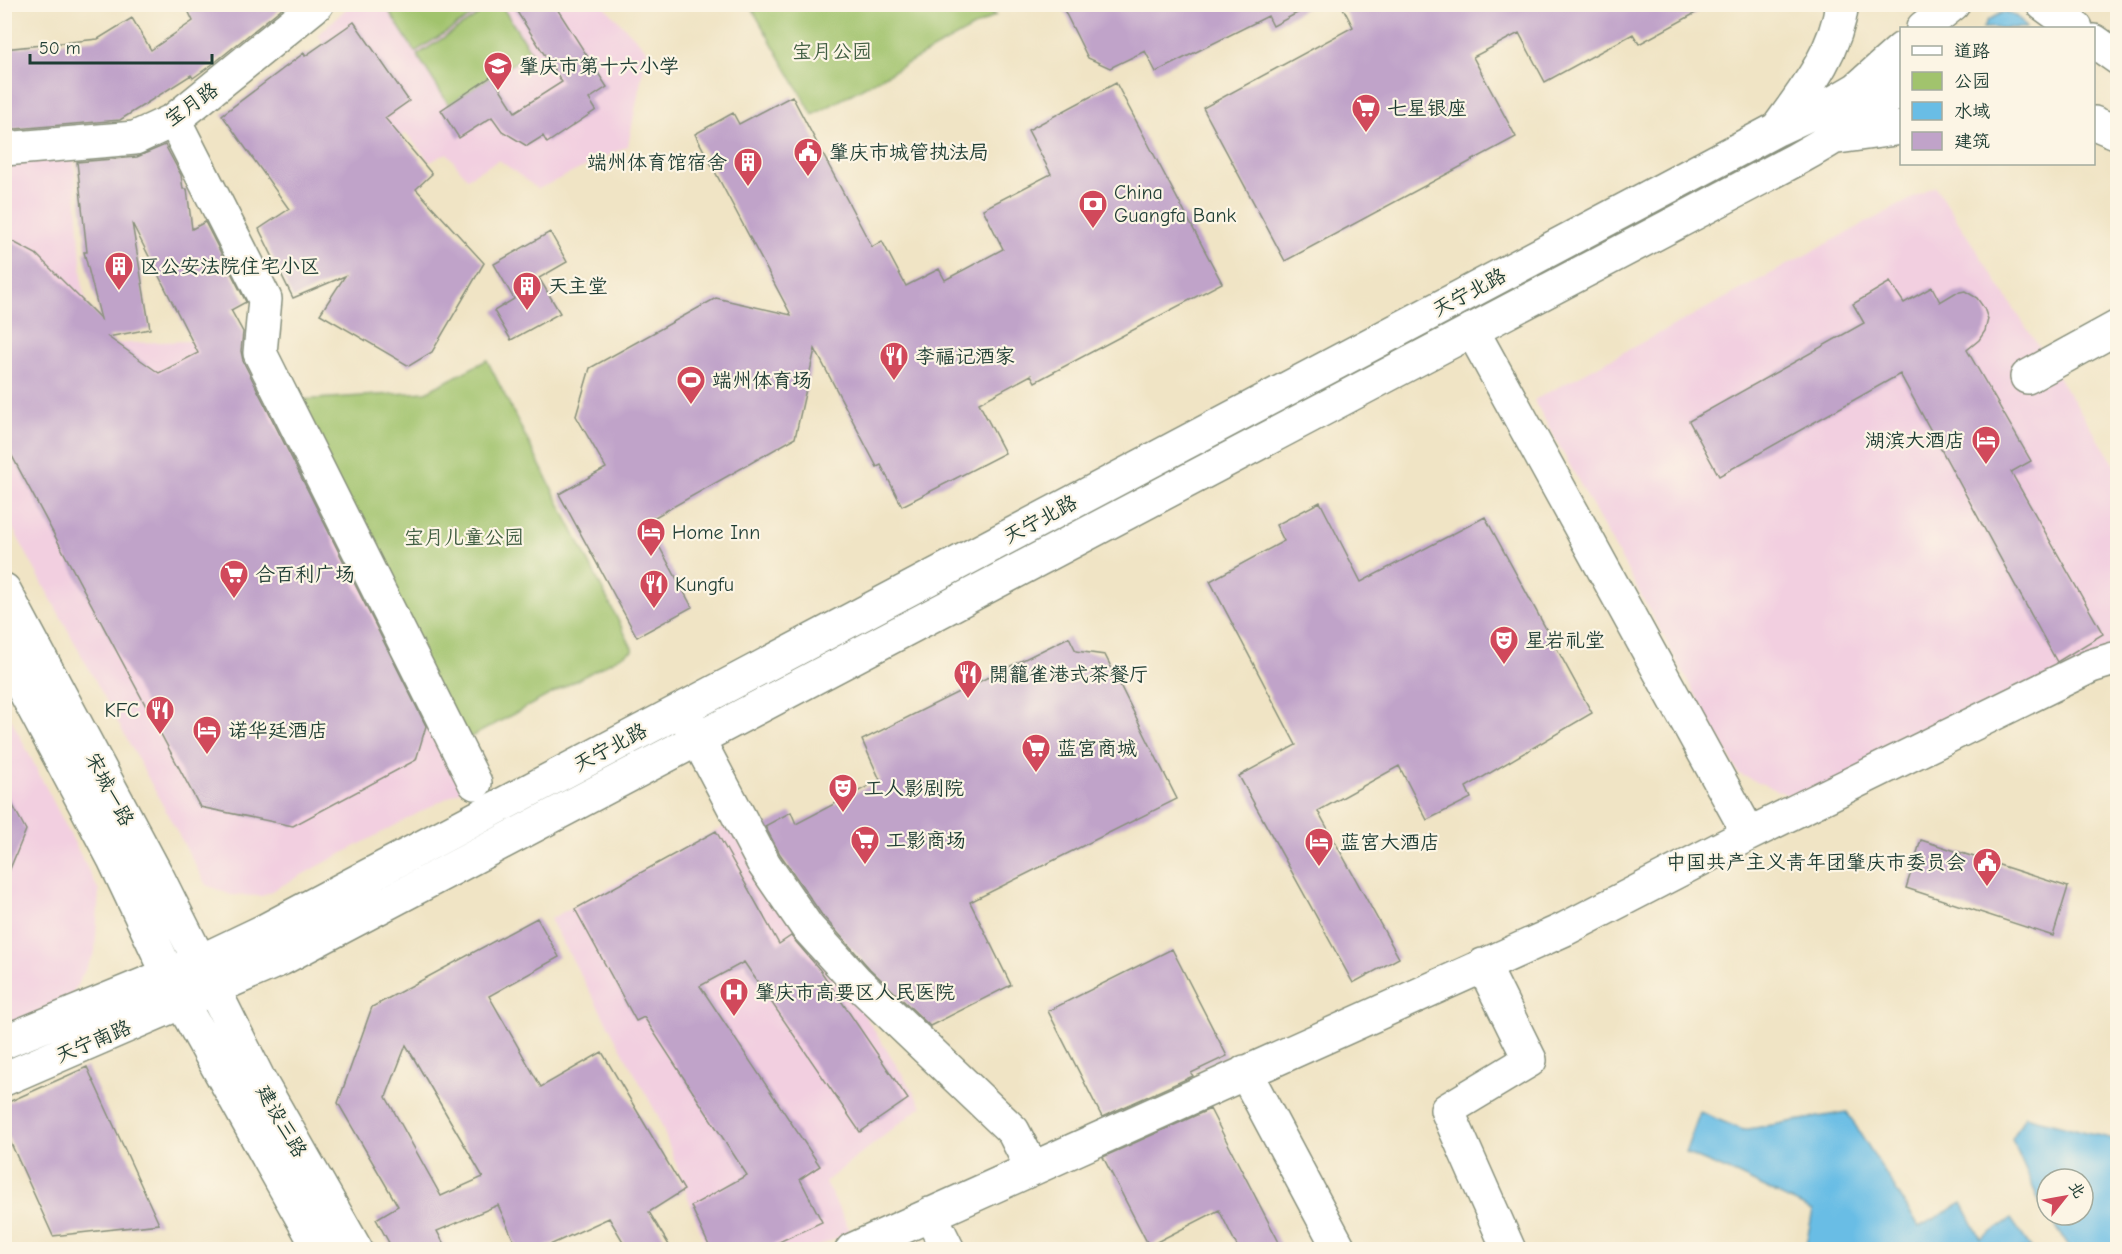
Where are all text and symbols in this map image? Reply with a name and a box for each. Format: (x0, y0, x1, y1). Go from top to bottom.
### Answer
scale bar (30, 27, 212, 65)
legend (1900, 27, 2095, 165)
text: 50 m (39, 38, 81, 59)
park label: 宝月公园 (792, 40, 872, 63)
text: 道路 (1954, 41, 1990, 62)
school or university icon: 肇庆市第十六小学 (482, 50, 514, 92)
place label: 肇庆市第十六小学 (519, 55, 679, 78)
text: 公园 (1954, 71, 1990, 92)
street label: 宝月路 (160, 77, 223, 131)
supermarket icon: 七星银座 (1350, 92, 1382, 134)
place label: 七星银座 (1387, 97, 1467, 120)
text: 水域 (1954, 101, 1990, 122)
text: 建筑 (1954, 131, 1990, 152)
public building icon: 肇庆市城管执法局 (792, 136, 824, 178)
place label: 肇庆市城管执法局 (829, 141, 989, 164)
building icon: 端州体育馆宿舍 (732, 146, 764, 188)
place label: 端州体育馆宿舍 (587, 151, 727, 174)
place label: China Guangfa Bank (1114, 181, 1237, 227)
bank icon: China Guangfa Bank (1077, 188, 1109, 230)
building icon: 区公安法院住宅小区 (103, 250, 135, 292)
place label: 区公安法院住宅小区 (140, 255, 320, 278)
street label: 天宁北路 (1429, 263, 1511, 321)
building icon: 天主堂 (511, 270, 543, 312)
place label: 天主堂 (548, 275, 608, 298)
restaurant icon: 李福记酒家 (878, 340, 910, 382)
place label: 李福记酒家 (915, 345, 1015, 368)
sports icon: 端州体育场 (675, 364, 707, 406)
place label: 端州体育场 (712, 369, 812, 392)
hotel icon: 湖滨大酒店 (1970, 424, 2002, 466)
place label: 湖滨大酒店 (1865, 429, 1965, 452)
street label: 天宁北路 (1000, 490, 1082, 548)
hotel icon: Home Inn (635, 516, 667, 558)
place label: Home Inn (672, 521, 760, 544)
park label: 宝月儿童公园 (404, 526, 524, 549)
supermarket icon: 合百利广场 (218, 558, 250, 600)
place label: 合百利广场 (255, 563, 355, 586)
restaurant icon: Kungfu (638, 568, 670, 610)
place label: Kungfu (675, 573, 734, 596)
theatre icon: 星岩礼堂 (1488, 624, 1520, 666)
place label: 星岩礼堂 (1525, 629, 1605, 652)
restaurant icon: 開籠雀港式茶餐厅 (952, 658, 984, 700)
place label: 開籠雀港式茶餐厅 (989, 663, 1149, 686)
restaurant icon: KFC (144, 694, 176, 736)
place label: KFC (104, 699, 139, 722)
hotel icon: 诺华廷酒店 (191, 714, 223, 756)
street label: 天宁北路 (570, 718, 652, 776)
place label: 诺华廷酒店 (228, 719, 328, 742)
supermarket icon: 蓝宫商城 (1020, 732, 1052, 774)
place label: 蓝宫商城 (1057, 737, 1137, 760)
street label: 宋城一路 (81, 749, 139, 831)
theatre icon: 工人影剧院 (827, 772, 859, 814)
place label: 工人影剧院 (864, 777, 964, 800)
supermarket icon: 工影商场 (849, 824, 881, 866)
hotel icon: 蓝宫大酒店 (1303, 826, 1335, 868)
place label: 工影商场 (886, 829, 966, 852)
place label: 蓝宫大酒店 (1340, 831, 1440, 854)
public building icon: 中国共产主义青年团肇庆市委员会 (1971, 846, 2003, 888)
place label: 中国共产主义青年团肇庆市委员会 (1666, 851, 1966, 874)
hospital icon: 肇庆市高要区人民医院 (718, 976, 750, 1018)
place label: 肇庆市高要区人民医院 (755, 981, 955, 1004)
street label: 天宁南路 (52, 1015, 135, 1068)
street label: 建设三路 (252, 1081, 312, 1163)
north arrow (2035, 1167, 2095, 1227)
text: 北 (2065, 1178, 2089, 1201)

